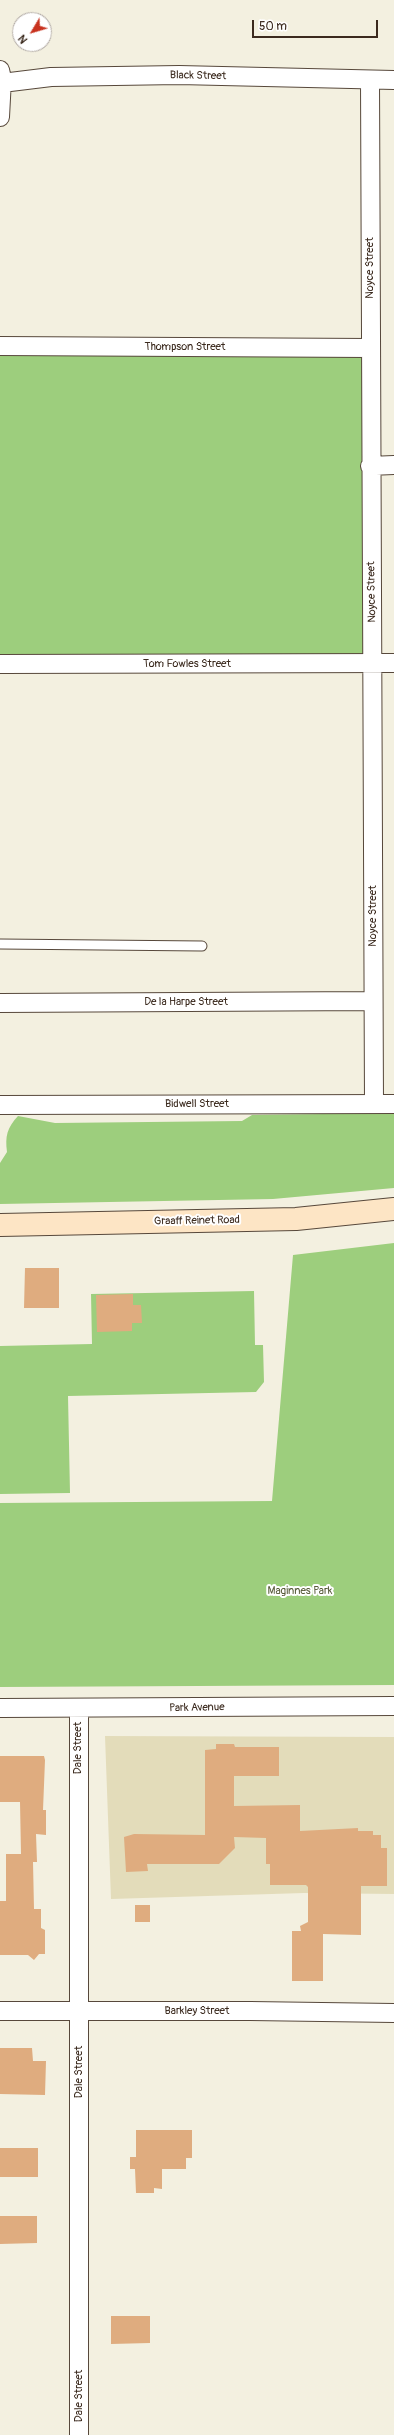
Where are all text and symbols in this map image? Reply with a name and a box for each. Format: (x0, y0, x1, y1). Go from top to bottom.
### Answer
north arrow (12, 12, 52, 52)
scale bar (254, 12, 380, 38)
text: 50 m (259, 19, 287, 34)
text: N (16, 32, 30, 46)
street label: Black Street (170, 69, 226, 83)
street label: Noyce Street (363, 237, 377, 299)
street label: Thompson Street (145, 340, 225, 354)
street label: Noyce Street (365, 561, 379, 623)
street label: Tom Fowles Street (143, 657, 231, 671)
street label: Noyce Street (366, 885, 380, 947)
street label: De la Harpe Street (144, 995, 228, 1009)
street label: Bidwell Street (165, 1097, 229, 1111)
street label: Graaff Reinet Road (154, 1214, 240, 1228)
park label: Maginnes Park (268, 1584, 332, 1598)
street label: Park Avenue (169, 1701, 225, 1715)
street label: Dale Street (71, 1722, 85, 1774)
street label: Barkley Street (165, 2004, 229, 2018)
street label: Dale Street (72, 2046, 86, 2098)
street label: Dale Street (72, 2370, 86, 2422)

